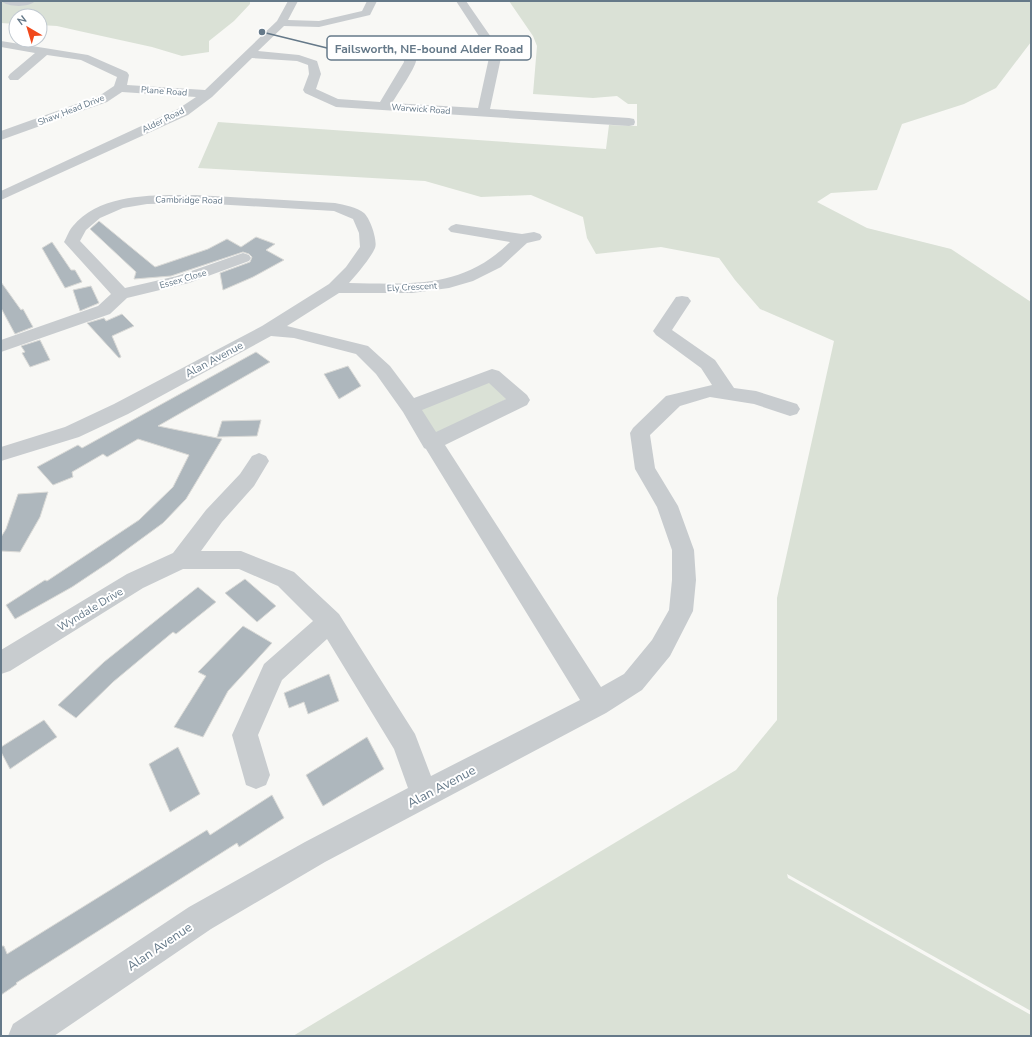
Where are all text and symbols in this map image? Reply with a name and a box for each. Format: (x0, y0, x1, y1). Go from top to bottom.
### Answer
north arrow (8, 8, 48, 48)
text: N (14, 12, 30, 29)
callout: Failsworth, NE-bound Alder Road (327, 36, 531, 60)
text: Failsworth, NE-bound Alder Road (335, 41, 523, 57)
street label: Plane Road (140, 83, 188, 99)
street label: Shaw Head Drive (36, 92, 106, 128)
street label: Warwick Road (391, 101, 451, 117)
street label: Alder Road (140, 105, 186, 135)
street label: Cambridge Road (155, 193, 223, 207)
street label: Essex Close (158, 267, 208, 291)
street label: Ely Crescent (387, 280, 438, 294)
street label: Alan Avenue (183, 338, 246, 381)
street label: Wyndale Drive (55, 584, 126, 635)
street label: Alan Avenue (404, 761, 479, 812)
street label: Alan Avenue (123, 918, 196, 975)

